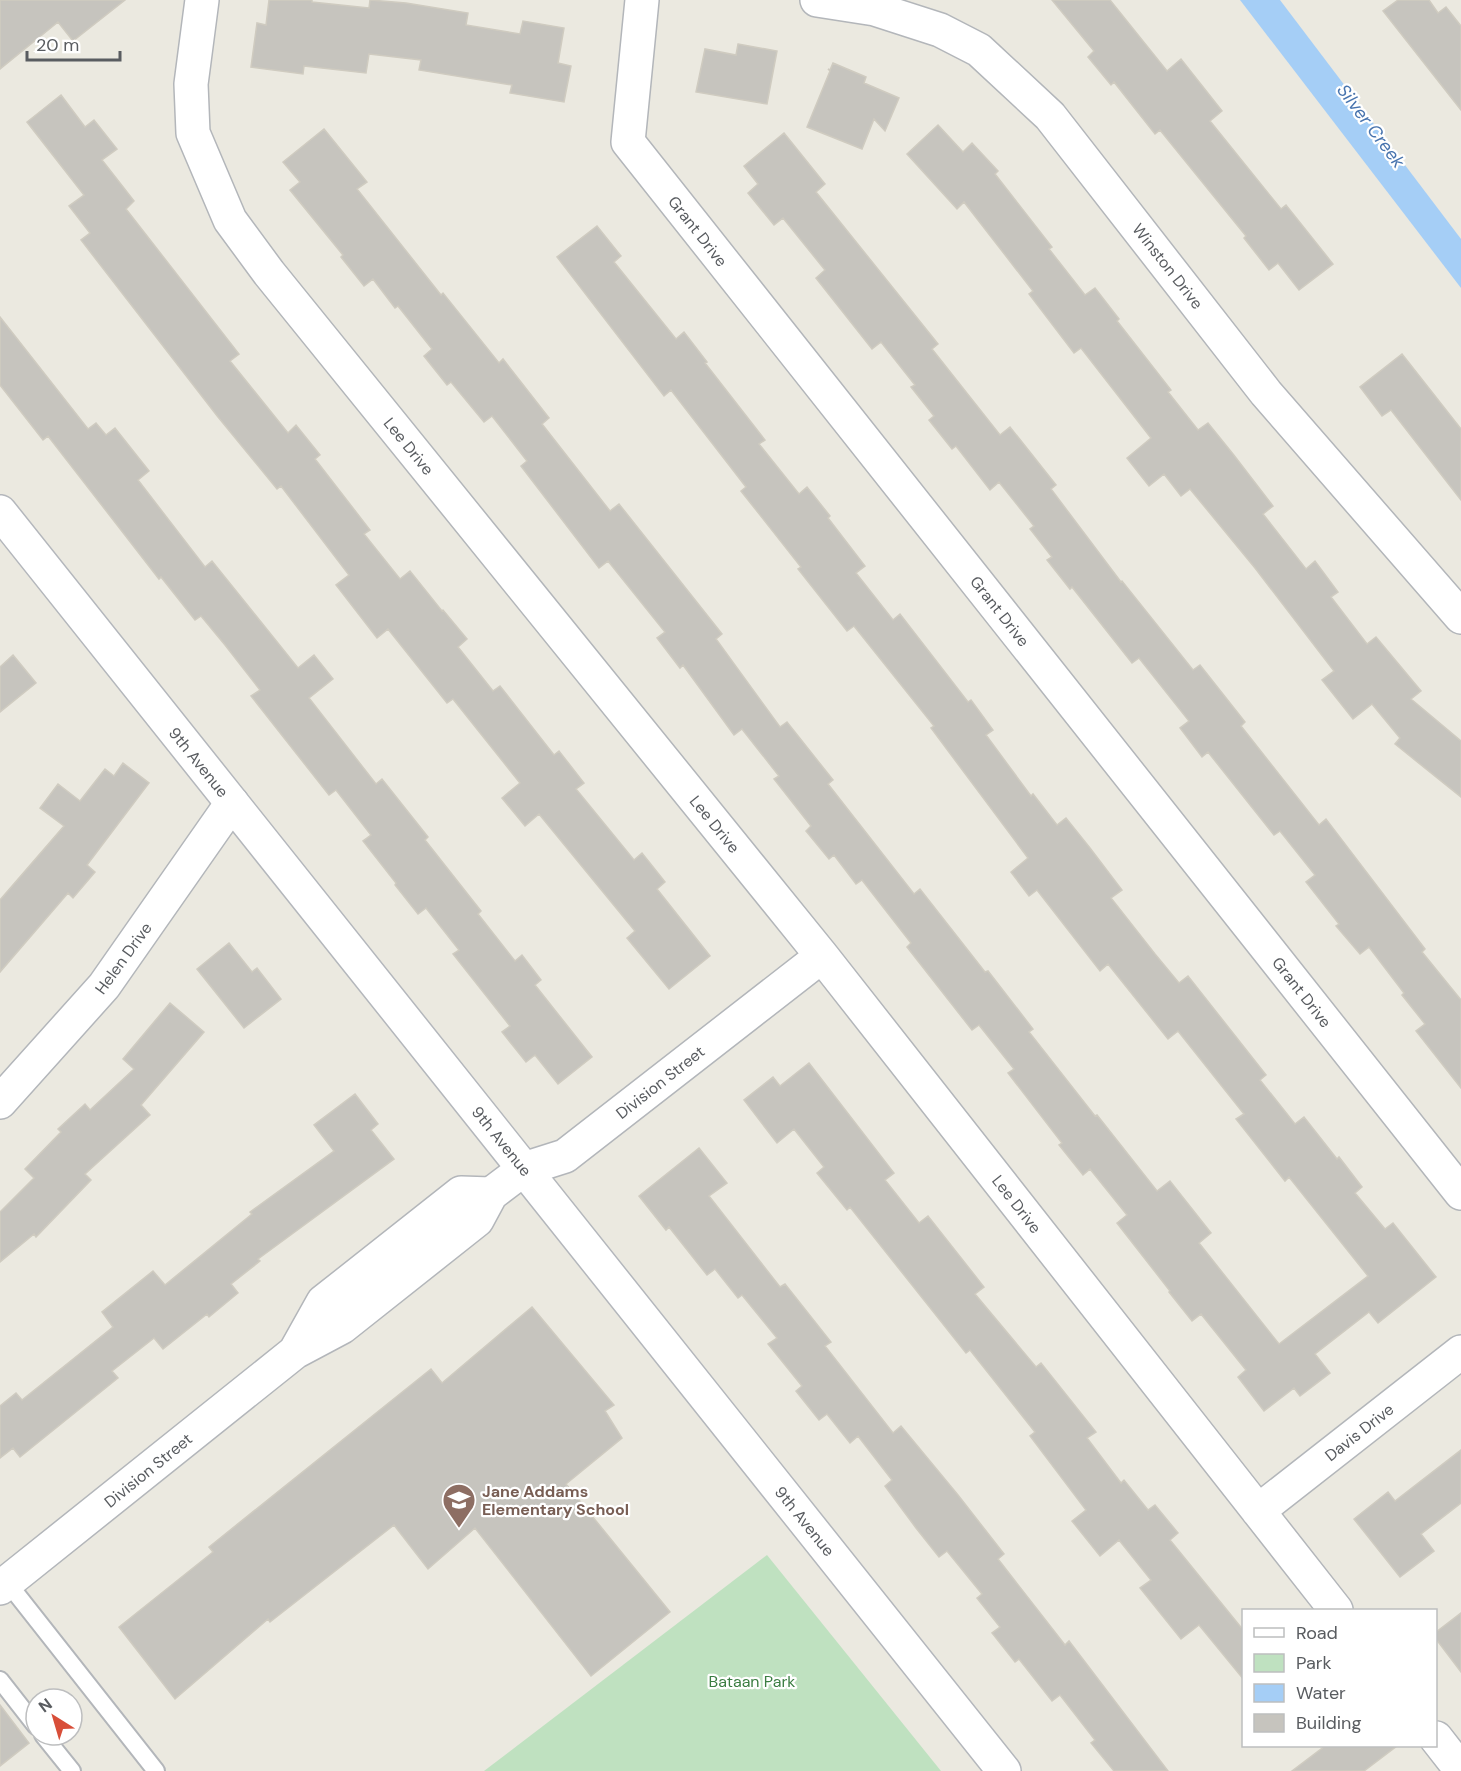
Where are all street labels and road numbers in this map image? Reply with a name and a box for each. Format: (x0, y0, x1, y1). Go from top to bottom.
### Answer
street label: Grant Drive (663, 192, 732, 271)
street label: Winston Drive (1128, 219, 1208, 313)
street label: Lee Drive (379, 413, 438, 480)
street label: Grant Drive (965, 572, 1034, 651)
street label: 9th Avenue (164, 723, 233, 802)
street label: Lee Drive (685, 791, 744, 858)
street label: Helen Drive (90, 918, 157, 998)
street label: Grant Drive (1267, 953, 1336, 1032)
street label: Division Street (612, 1041, 709, 1124)
street label: 9th Avenue (467, 1102, 536, 1181)
street label: Lee Drive (987, 1171, 1046, 1238)
street label: Davis Drive (1321, 1399, 1398, 1466)
street label: Division Street (100, 1428, 197, 1512)
street label: 9th Avenue (770, 1482, 839, 1561)

